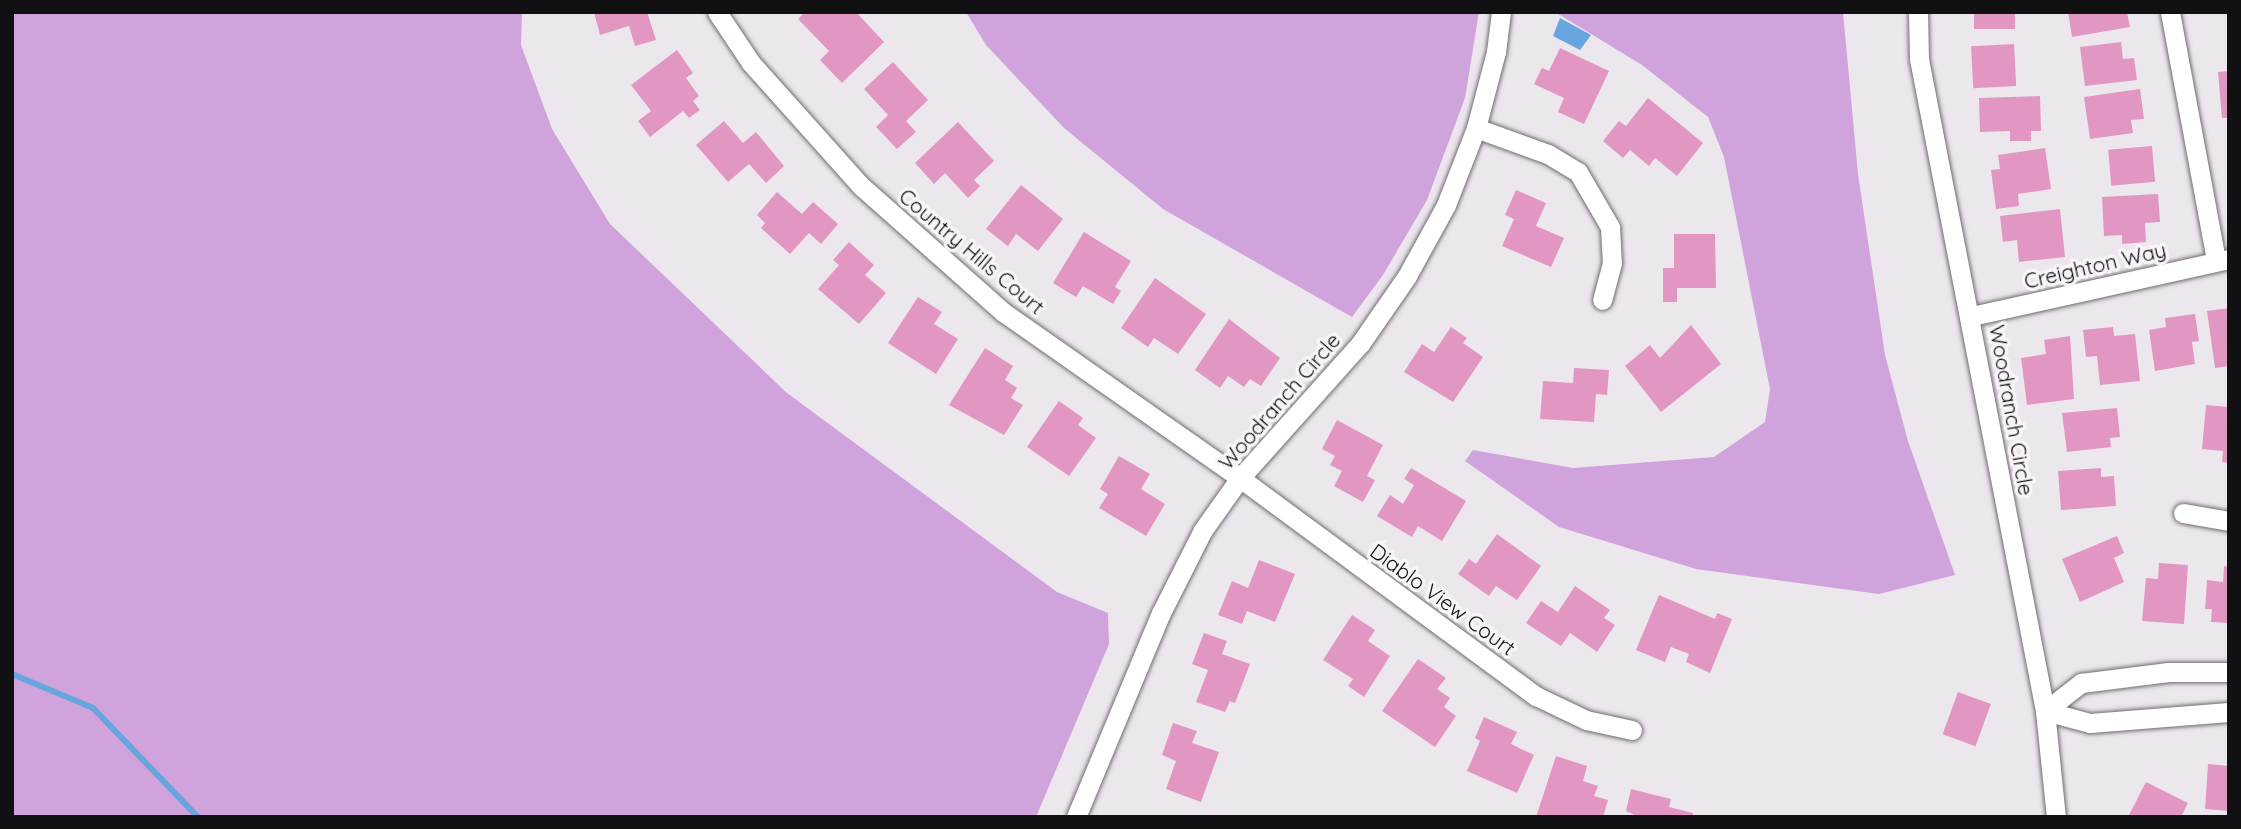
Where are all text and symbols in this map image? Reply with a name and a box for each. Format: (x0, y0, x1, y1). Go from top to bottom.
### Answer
street label: Country Hills Court (894, 183, 1050, 319)
street label: Creighton Way (2022, 236, 2168, 294)
street label: Woodranch Circle (1985, 323, 2039, 497)
street label: Woodranch Circle (1213, 328, 1345, 474)
street label: Diablo View Court (1365, 538, 1521, 660)

